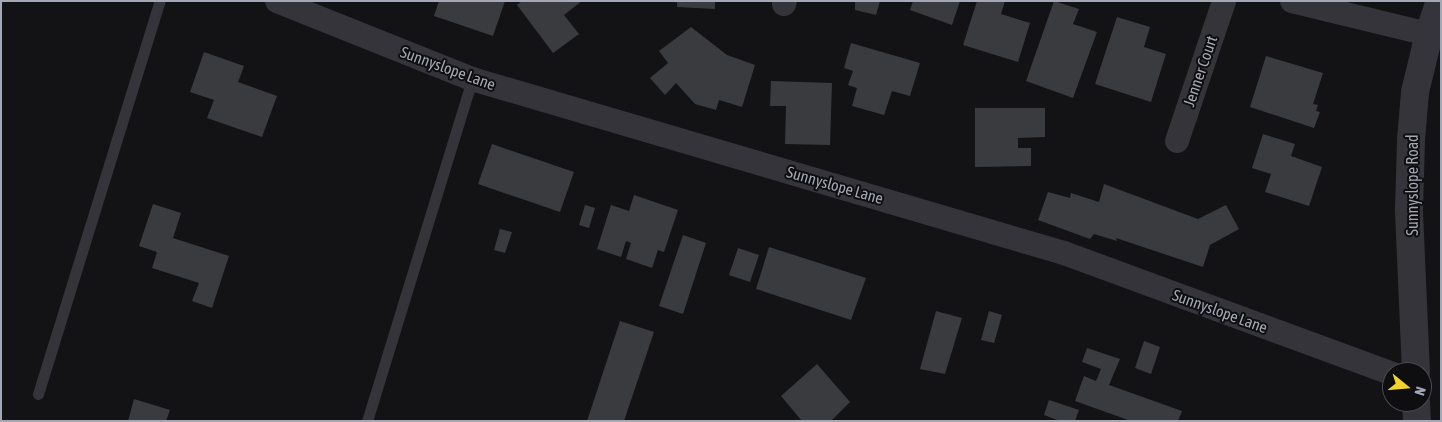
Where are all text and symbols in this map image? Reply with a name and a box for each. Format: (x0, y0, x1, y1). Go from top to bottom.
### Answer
street label: Jenner Court (1179, 33, 1221, 109)
street label: Sunnyslope Lane (398, 42, 498, 94)
street label: Sunnyslope Road (1402, 134, 1422, 236)
street label: Sunnyslope Lane (785, 162, 885, 208)
street label: Sunnyslope Lane (1170, 285, 1270, 337)
north arrow (1382, 362, 1432, 412)
text: N (1412, 385, 1429, 397)

